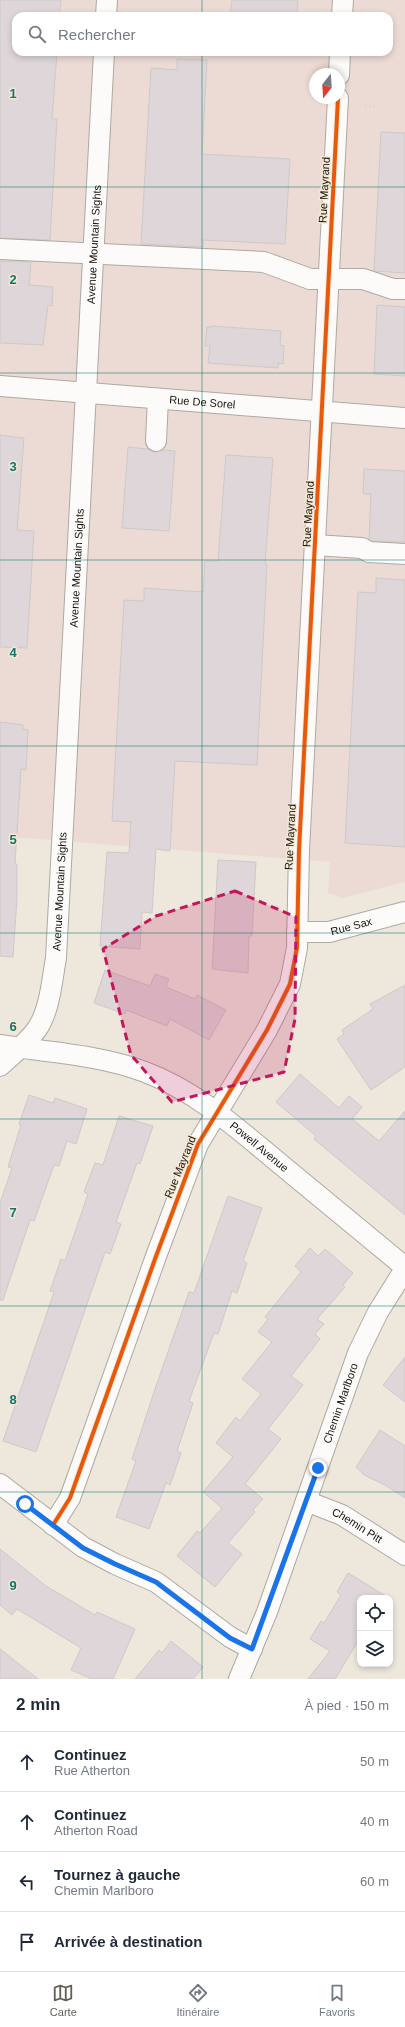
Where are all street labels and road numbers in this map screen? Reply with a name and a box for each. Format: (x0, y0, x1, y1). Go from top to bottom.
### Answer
street label: Rue Mayrand (316, 157, 332, 223)
street label: Avenue Mountain Sights (85, 184, 103, 304)
street label: Rue De Sorel (169, 393, 236, 411)
street label: Rue Mayrand (300, 481, 316, 547)
street label: Avenue Mountain Sights (68, 508, 86, 628)
street label: Rue Mayrand (282, 804, 298, 870)
street label: Avenue Mountain Sights (50, 831, 69, 951)
street label: Rue Sax (329, 915, 374, 937)
street label: Powell Avenue (228, 1119, 291, 1174)
street label: Rue Mayrand (162, 1134, 198, 1200)
street label: Chemin Marlboro (321, 1361, 360, 1445)
street label: Chemin Pitt (330, 1506, 385, 1545)

